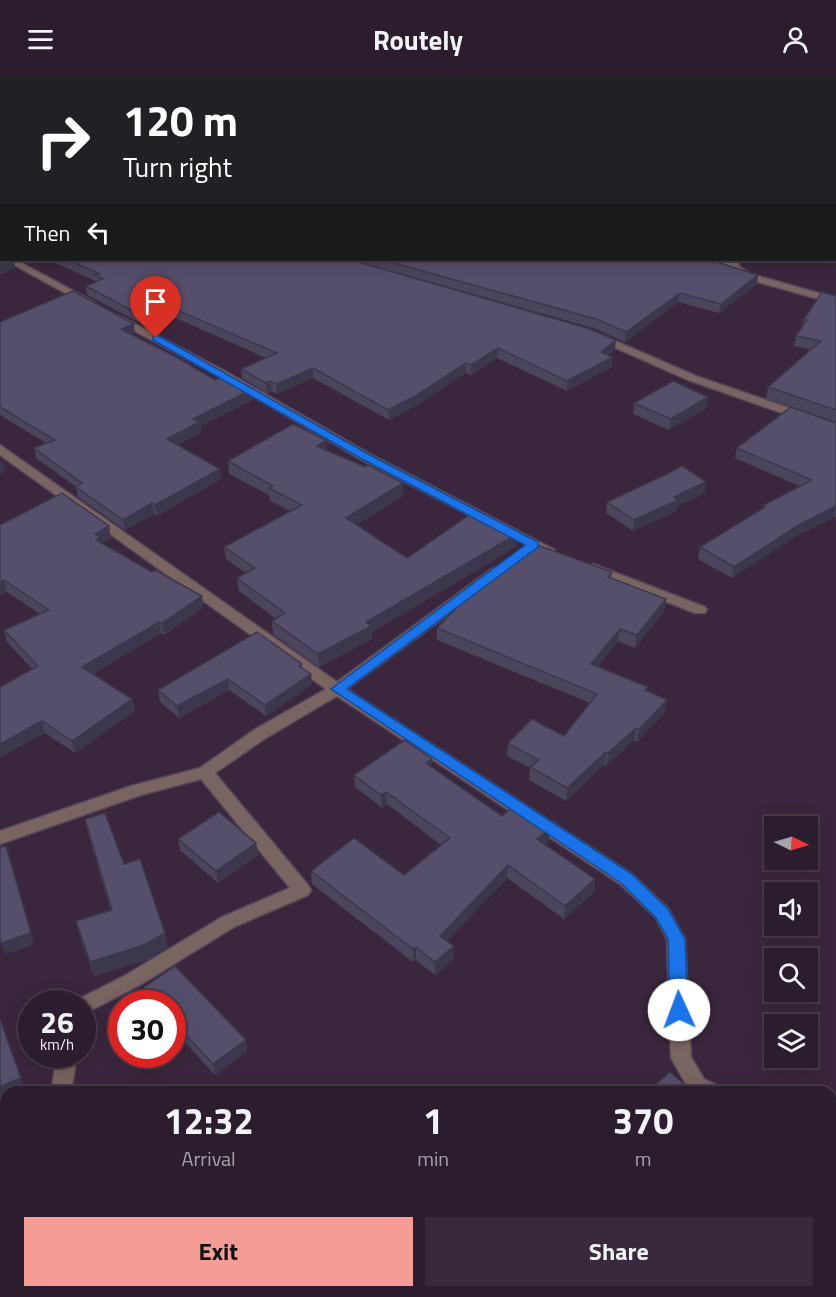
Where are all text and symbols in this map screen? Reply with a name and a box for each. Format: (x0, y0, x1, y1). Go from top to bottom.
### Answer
text: Routely (373, 19, 463, 60)
icon: menu (24, 23, 57, 56)
icon: person (779, 23, 812, 56)
text: 120 m (123, 88, 238, 152)
icon: right (24, 102, 102, 180)
text: Turn right (123, 146, 232, 187)
text: Then (24, 216, 70, 250)
icon: left (82, 216, 115, 249)
pin (130, 276, 181, 338)
icon: arrive (139, 285, 172, 318)
north arrow (764, 816, 818, 870)
map controls (764, 816, 818, 1068)
button: sound (764, 882, 818, 936)
button: search (764, 948, 818, 1002)
position arrow (647, 978, 711, 1042)
speed limit sign: 30 (108, 990, 186, 1068)
text: 26 (40, 999, 74, 1045)
button: layers (764, 1014, 818, 1068)
text: km/h (40, 1033, 74, 1056)
text: 12:32 (164, 1093, 254, 1148)
text: 1 (423, 1093, 443, 1148)
text: 370 (613, 1093, 673, 1148)
text: Arrival (182, 1143, 236, 1174)
text: min (417, 1143, 449, 1174)
text: m (635, 1143, 651, 1174)
button: Exit (24, 1217, 413, 1286)
button: Share (425, 1217, 813, 1286)

